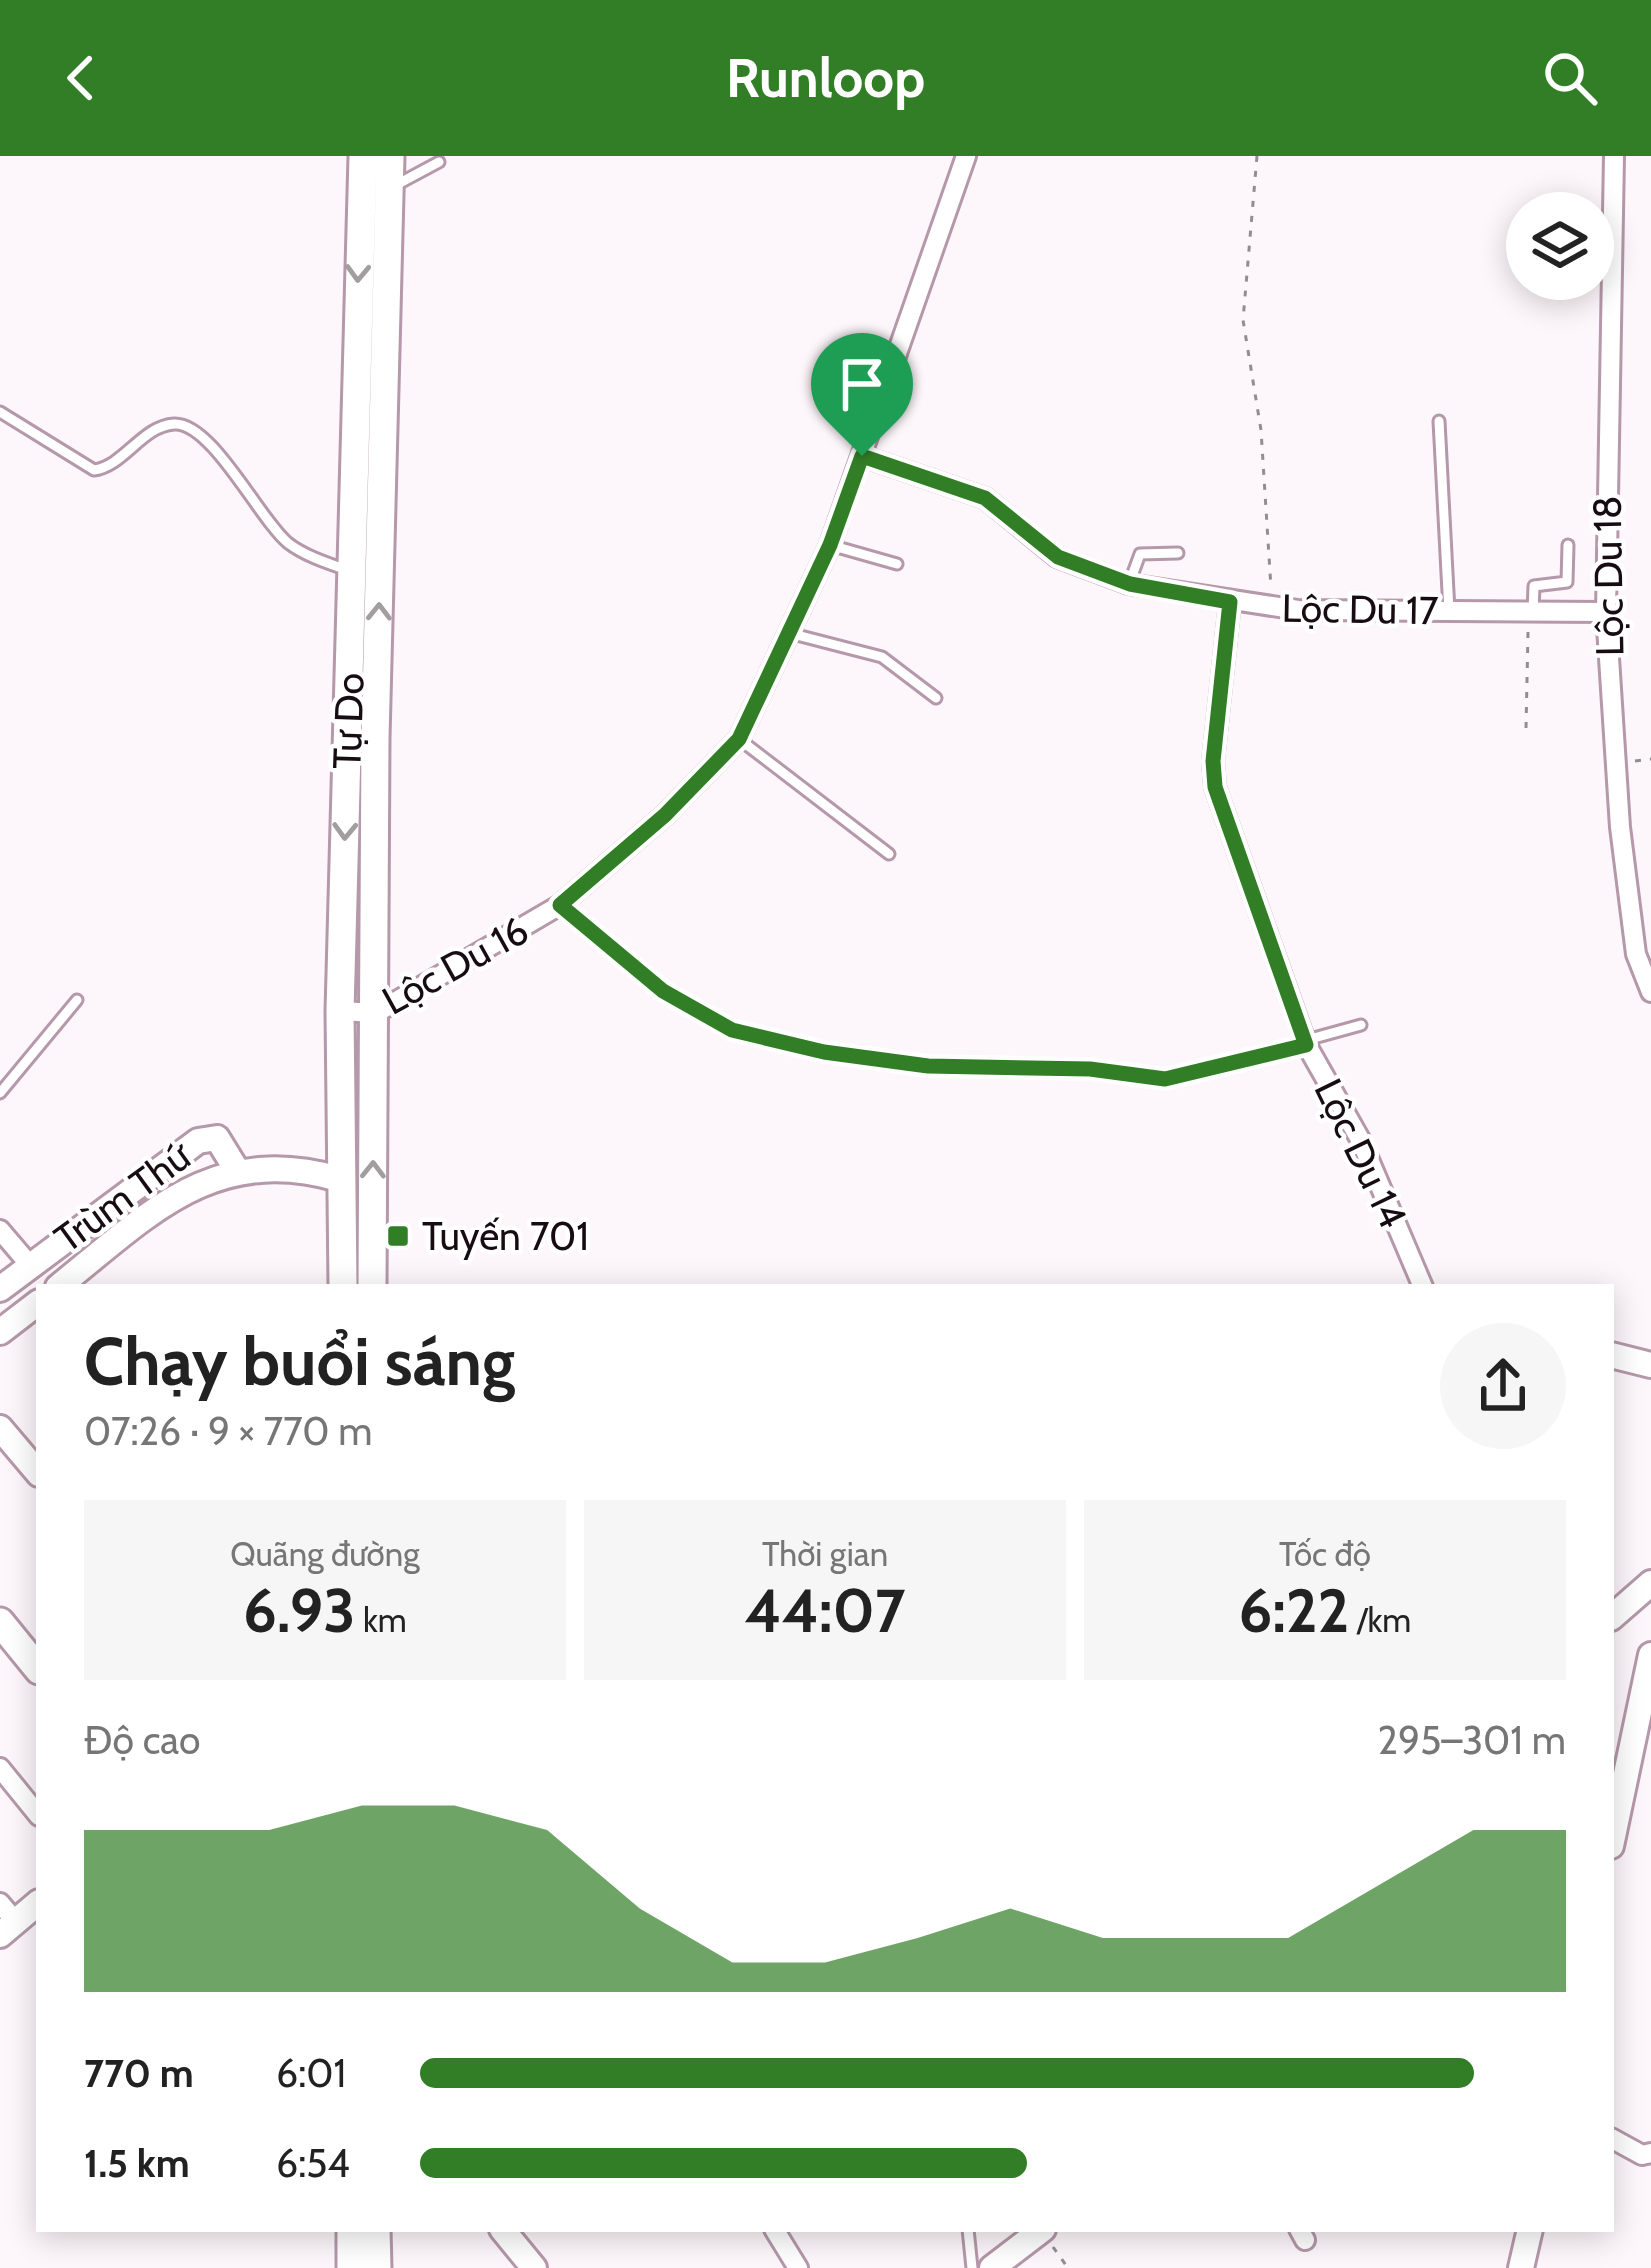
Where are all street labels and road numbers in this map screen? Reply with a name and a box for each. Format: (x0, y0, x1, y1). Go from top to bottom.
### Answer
street label: Lộc Du 18 (1583, 495, 1633, 657)
street label: Lộc Du 17 (1281, 584, 1439, 634)
street label: Tự Do (322, 672, 374, 770)
street label: Lộc Du 16 (374, 905, 536, 1025)
street label: Lộc Du 14 (1304, 1071, 1418, 1235)
street label: Trùm Thứ (45, 1130, 201, 1262)

